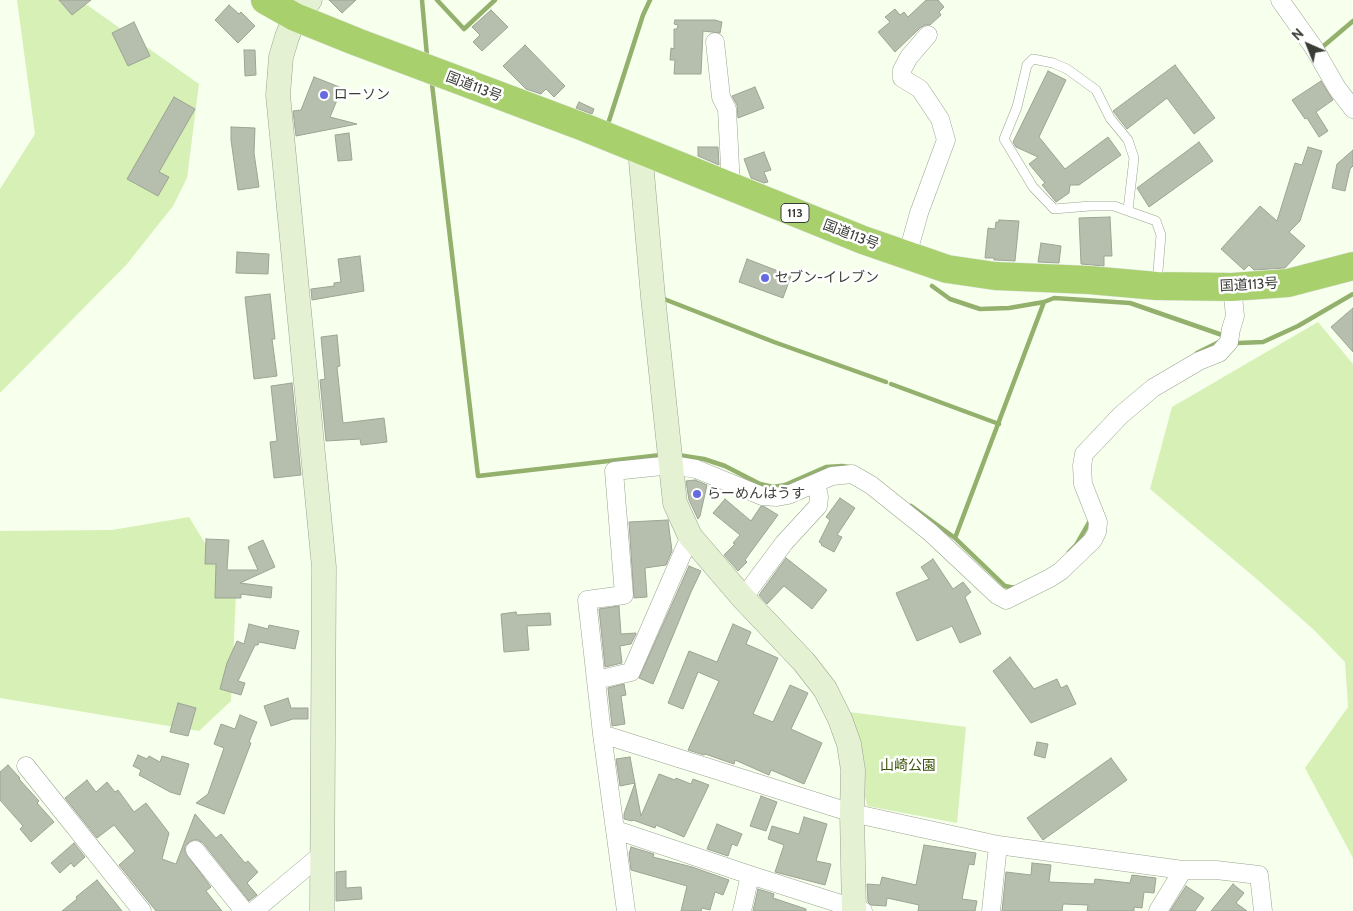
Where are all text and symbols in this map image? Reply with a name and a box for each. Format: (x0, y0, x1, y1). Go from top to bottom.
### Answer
north arrow (1283, 20, 1333, 70)
text: N (1288, 24, 1307, 44)
street label: 国道113号 (444, 69, 504, 105)
place label: ローソン (334, 87, 390, 103)
marker: ローソン (318, 89, 330, 101)
road number: 113 (781, 204, 809, 222)
street label: 国道113号 (821, 217, 881, 253)
place label: セブン-イレブン (775, 270, 879, 286)
marker: セブン-イレブン (759, 272, 771, 284)
street label: 国道113号 (1219, 275, 1279, 295)
place label: らーめんはうす (707, 486, 805, 502)
marker: らーめんはうす (691, 488, 703, 500)
park label: 山崎公園 (880, 758, 936, 774)

